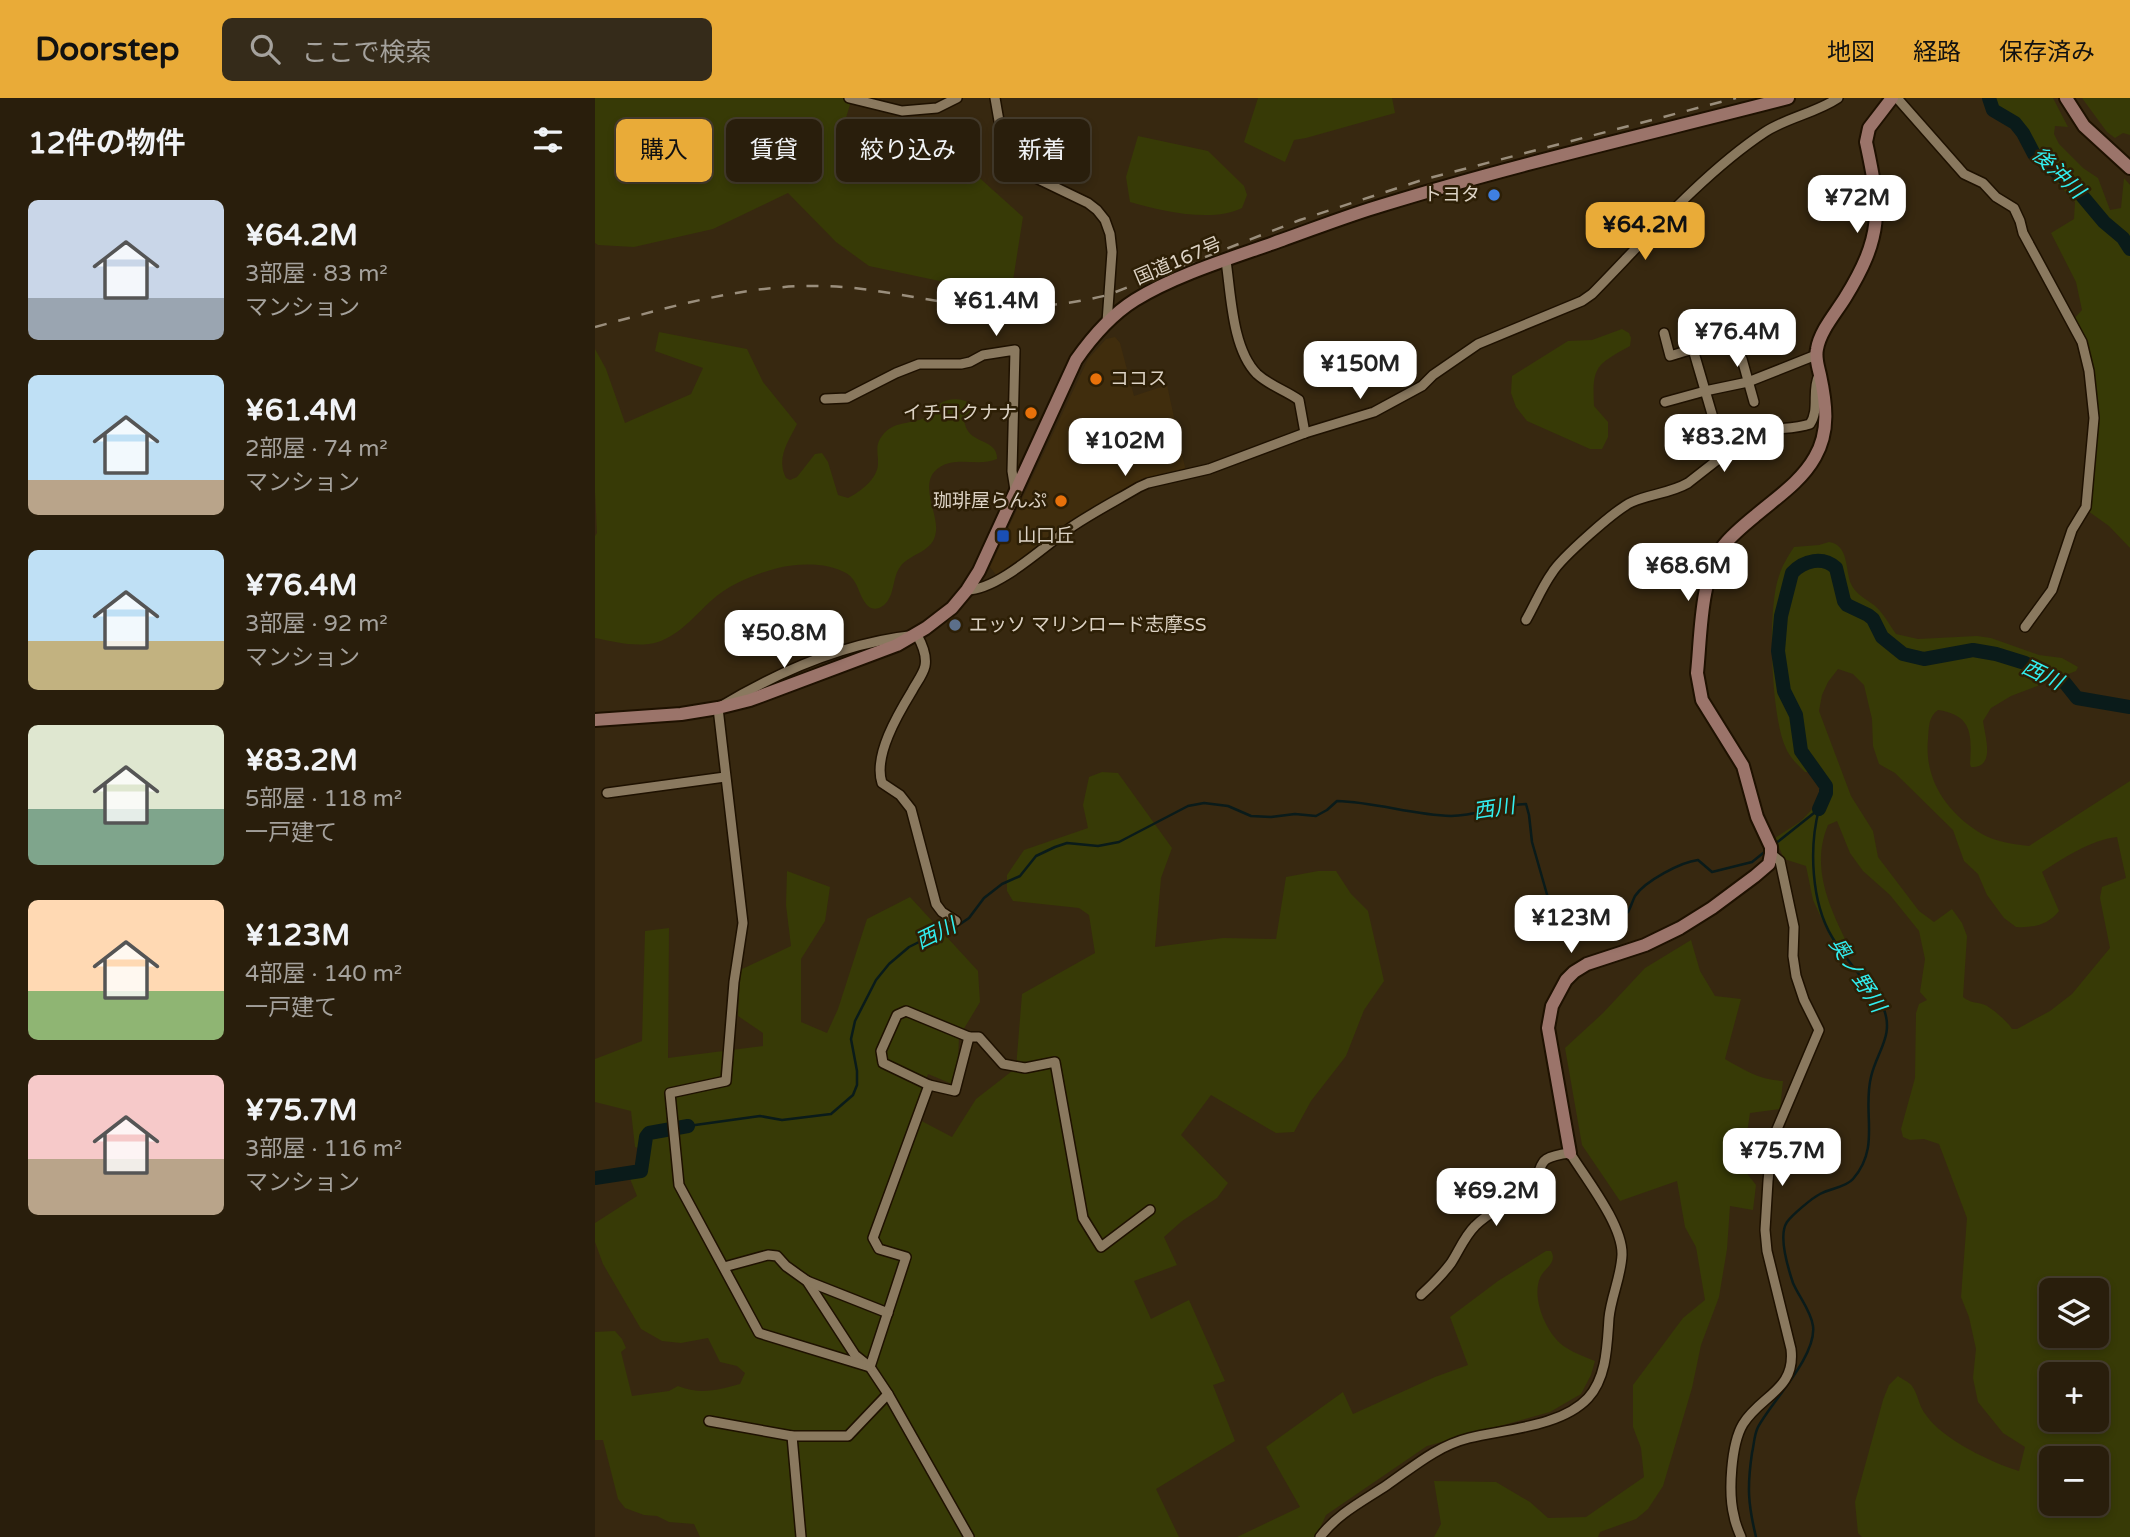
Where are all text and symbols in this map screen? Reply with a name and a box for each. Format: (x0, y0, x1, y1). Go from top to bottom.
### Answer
search box (222, 18, 712, 81)
text: Doorstep (35, 30, 180, 69)
icon: search (246, 30, 284, 68)
text: ここで検索 (302, 37, 432, 68)
text: 地図 (1827, 38, 1875, 67)
text: 経路 (1913, 38, 1961, 67)
text: 保存済み (1999, 38, 2095, 67)
chip: 購入 (616, 119, 712, 182)
chip: 賃貸 (726, 119, 822, 182)
chip: 絞り込み (836, 119, 980, 182)
chip: 新着 (994, 119, 1090, 182)
icon: filters (529, 121, 567, 159)
text: 12件の物件 (28, 125, 186, 162)
water label: 後沖川 (2027, 142, 2091, 205)
pin: ¥72M (1816, 176, 1898, 235)
place label: トヨタ (1423, 184, 1480, 206)
text: ¥72M (1824, 184, 1890, 212)
marker: トヨタ (1486, 187, 1502, 203)
pin: ¥64.2M (1588, 202, 1702, 262)
text: ¥64.2M (1602, 211, 1688, 239)
text: ¥64.2M (245, 217, 358, 254)
icon: home (84, 228, 168, 312)
street label: 国道167号 (1131, 233, 1225, 289)
text: 3部屋 · 83 m² (245, 260, 388, 288)
pin: ¥61.4M (939, 278, 1053, 338)
text: ¥61.4M (953, 287, 1039, 315)
text: マンション (245, 294, 360, 322)
pin: ¥76.4M (1680, 310, 1794, 369)
text: ¥76.4M (1694, 318, 1780, 346)
pin: ¥150M (1311, 342, 1409, 401)
text: ¥150M (1320, 350, 1400, 378)
place label: ココス (1110, 368, 1167, 390)
marker: ココス (1088, 371, 1104, 387)
text: ¥61.4M (245, 392, 357, 429)
place label: イチロクナナ (903, 402, 1017, 424)
icon: home (84, 403, 168, 487)
marker: イチロクナナ (1023, 405, 1039, 421)
pin: ¥83.2M (1667, 414, 1781, 474)
pin: ¥102M (1076, 418, 1174, 478)
text: ¥83.2M (1681, 423, 1767, 451)
text: ¥102M (1085, 427, 1165, 455)
text: 2部屋 · 74 m² (245, 435, 388, 463)
text: マンション (245, 469, 360, 497)
place label: 珈琲屋らんぷ (933, 490, 1047, 512)
marker: 珈琲屋らんぷ (1053, 493, 1069, 509)
place label: 山口丘 (1017, 525, 1074, 547)
marker: 山口丘 (995, 528, 1011, 544)
pin: ¥68.6M (1631, 544, 1745, 603)
text: ¥68.6M (1645, 552, 1731, 580)
text: ¥76.4M (245, 567, 357, 604)
icon: home (84, 578, 168, 662)
text: 3部屋 · 92 m² (245, 610, 388, 638)
pin: ¥50.8M (727, 610, 841, 670)
place label: エッソ マリンロード志摩SS (969, 614, 1206, 636)
marker: エッソ マリンロード志摩SS (947, 617, 963, 633)
text: ¥50.8M (741, 619, 827, 647)
text: マンション (245, 644, 360, 672)
water label: 西川 (2018, 655, 2068, 696)
text: ¥83.2M (245, 742, 358, 779)
icon: home (84, 753, 168, 837)
text: 5部屋 · 118 m² (245, 785, 402, 813)
water label: 西川 (1471, 793, 1519, 825)
text: 一戸建て (245, 819, 337, 847)
pin: ¥123M (1522, 896, 1620, 955)
text: ¥123M (1531, 904, 1611, 932)
water label: 西川 (912, 913, 962, 954)
text: ¥123M (245, 917, 350, 954)
icon: home (84, 928, 168, 1012)
water label: 奥ノ野川 (1824, 933, 1891, 1019)
text: 4部屋 · 140 m² (245, 960, 402, 988)
text: 一戸建て (245, 994, 337, 1022)
text: ¥75.7M (245, 1092, 357, 1129)
icon: home (84, 1103, 168, 1187)
pin: ¥75.7M (1725, 1128, 1839, 1188)
text: 3部屋 · 116 m² (245, 1135, 402, 1163)
text: ¥75.7M (1739, 1137, 1825, 1165)
pin: ¥69.2M (1439, 1168, 1553, 1228)
text: マンション (245, 1169, 360, 1197)
text: ¥69.2M (1453, 1177, 1539, 1205)
map controls (2039, 1278, 2109, 1516)
button: layers (2039, 1278, 2109, 1348)
button: + (2039, 1362, 2109, 1432)
button: − (2039, 1446, 2109, 1516)

